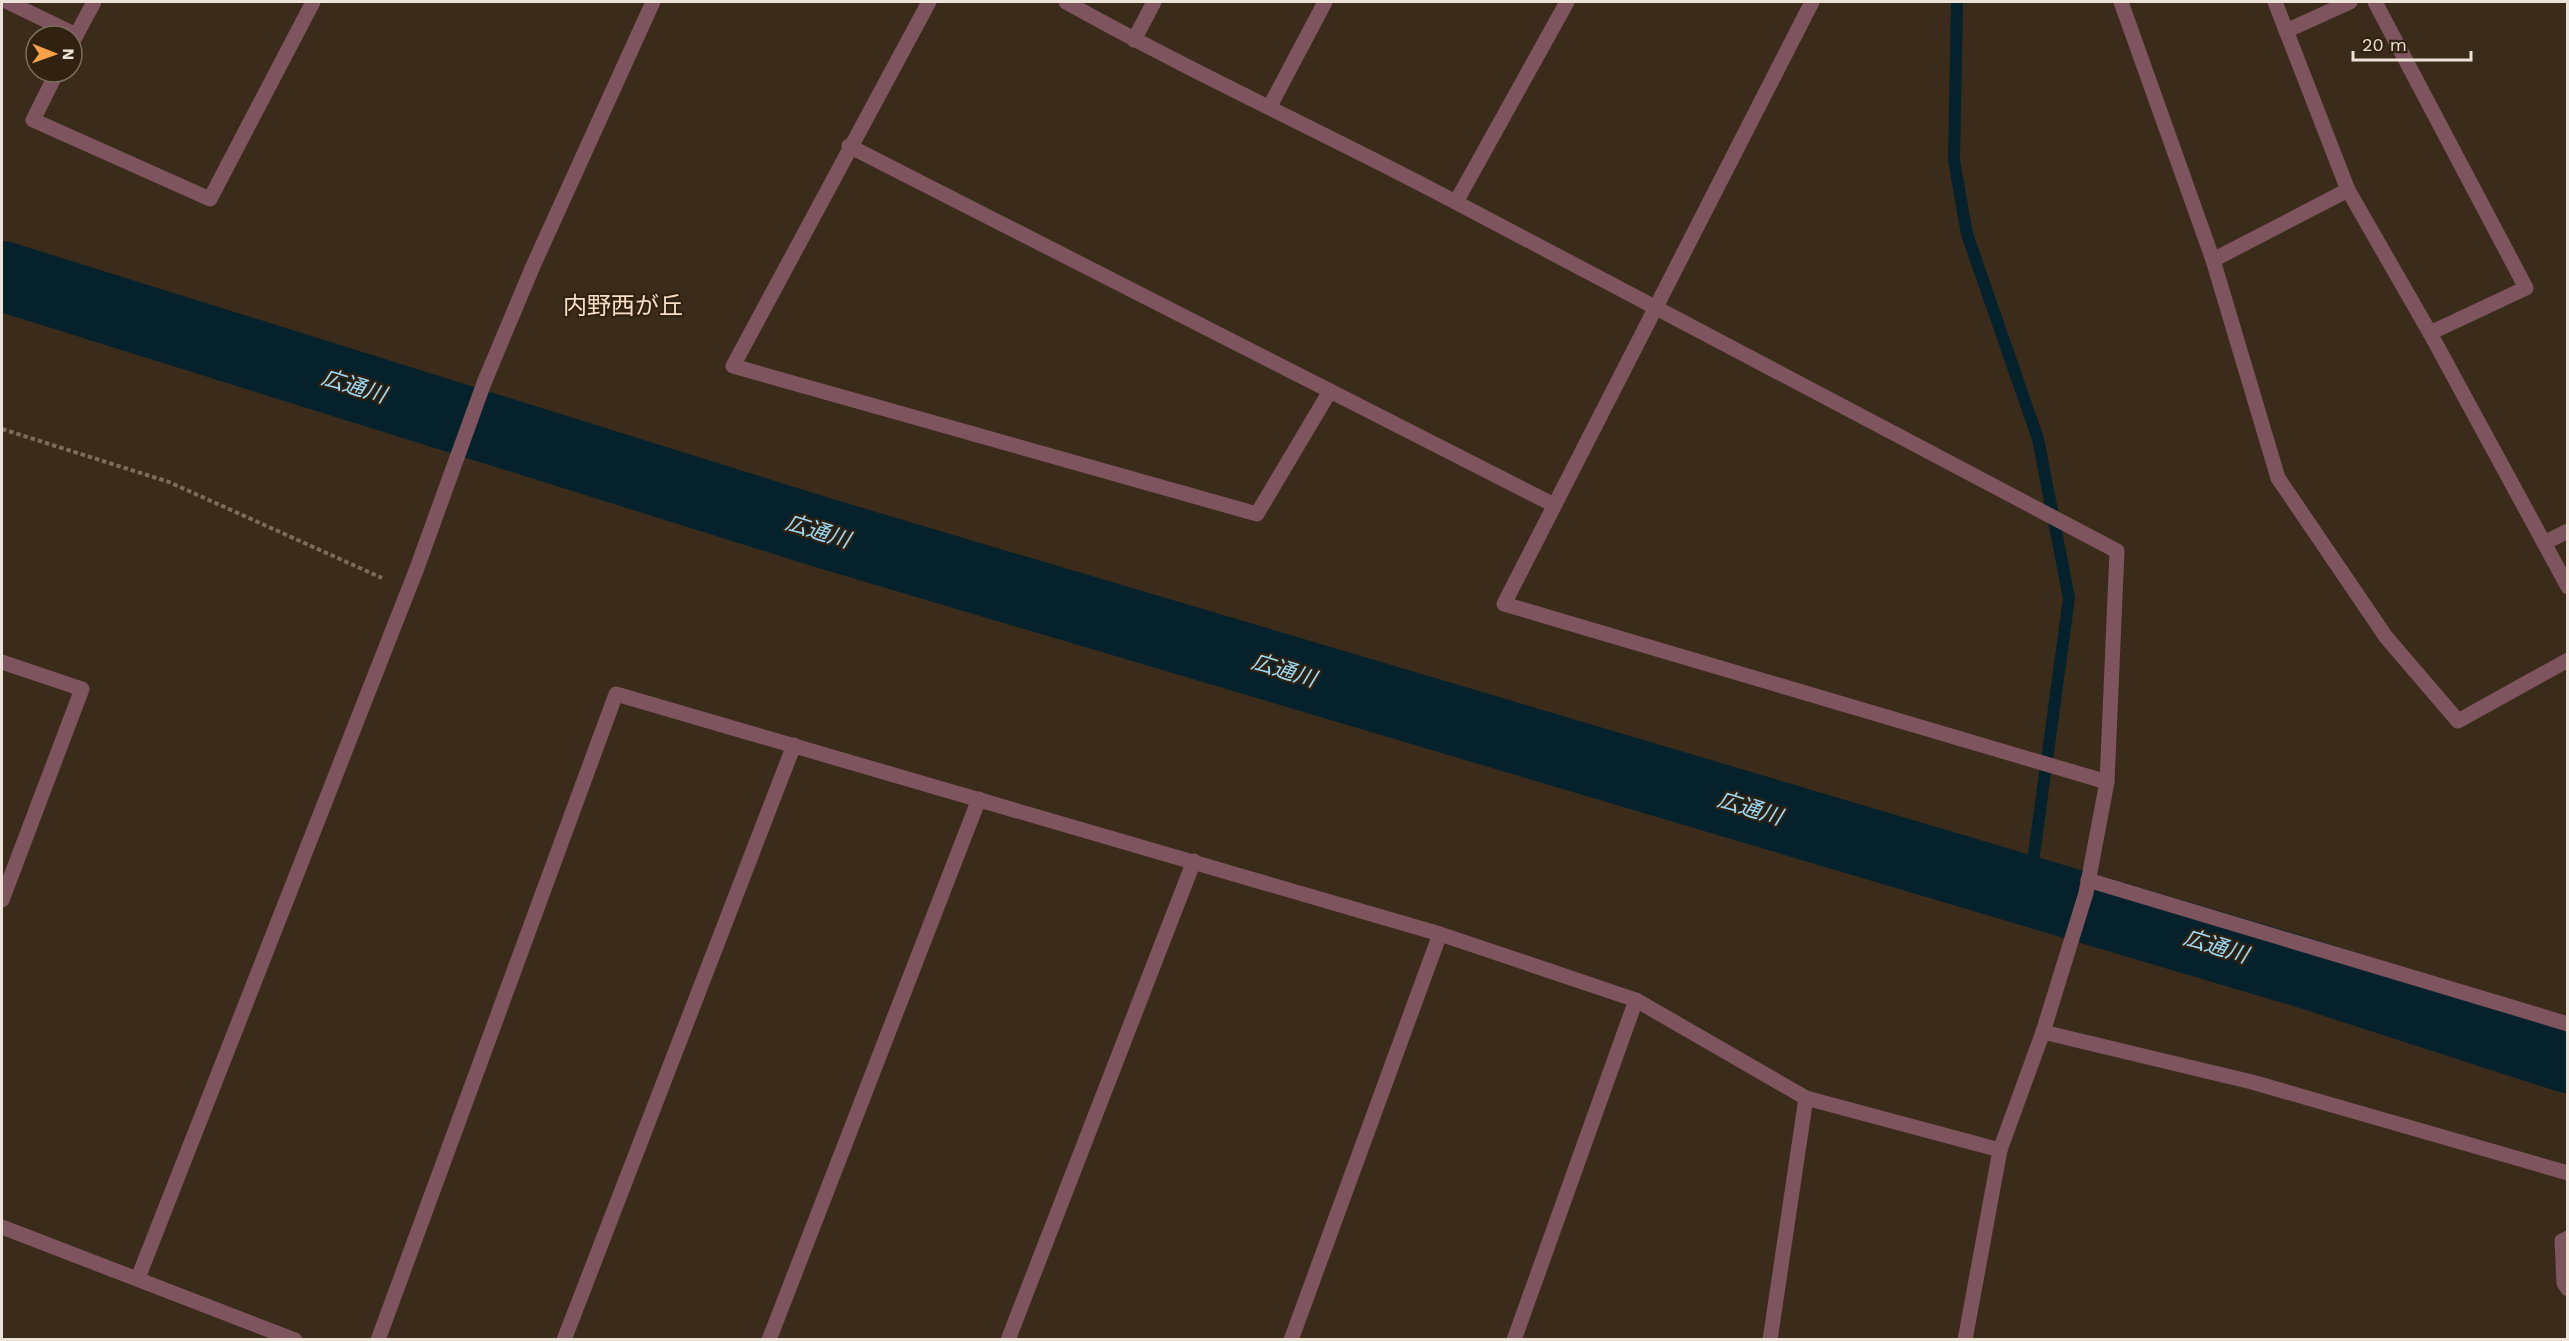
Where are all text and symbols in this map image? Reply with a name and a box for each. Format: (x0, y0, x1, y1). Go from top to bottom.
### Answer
north arrow (24, 24, 84, 84)
scale bar (2353, 24, 2472, 62)
text: 20 m (2362, 34, 2407, 55)
text: N (59, 48, 78, 60)
district label: 内野西が丘 (563, 292, 683, 320)
water label: 広通川 (319, 364, 391, 408)
water label: 広通川 (783, 509, 855, 553)
water label: 広通川 (1249, 648, 1321, 692)
water label: 広通川 (1715, 786, 1787, 830)
water label: 広通川 (2181, 924, 2253, 968)

